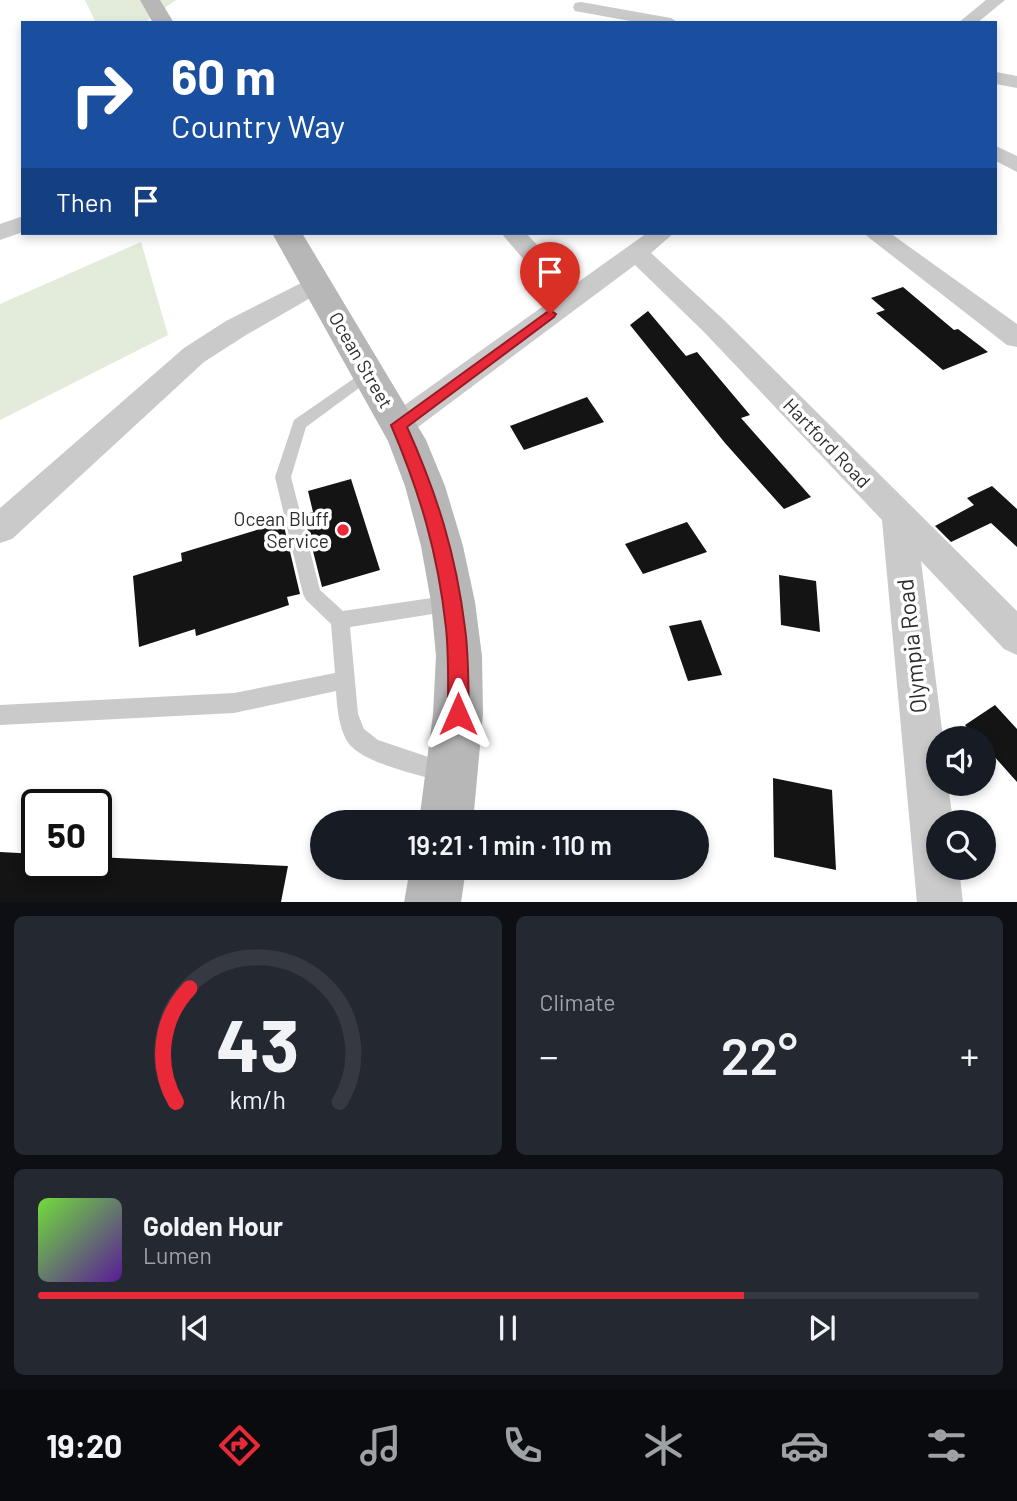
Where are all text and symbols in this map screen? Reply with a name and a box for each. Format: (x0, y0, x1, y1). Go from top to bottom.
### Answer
text: 60 m (171, 46, 276, 105)
icon: right (56, 49, 147, 140)
text: Country Way (171, 106, 345, 144)
icon: arrive (127, 182, 165, 220)
text: Then (56, 186, 113, 217)
pin (520, 242, 580, 314)
icon: arrive (531, 253, 569, 291)
street label: Ocean Street (325, 308, 398, 412)
street label: Hartford Road (779, 393, 876, 492)
place label: Ocean Bluff Service (234, 507, 329, 552)
marker: Ocean Bluff Service (335, 522, 351, 538)
street label: Olympia Road (890, 578, 932, 715)
position arrow (421, 677, 495, 751)
map controls (926, 726, 996, 880)
button: sound (926, 726, 996, 796)
speed limit sign: 50 (21, 789, 112, 880)
button: search (926, 810, 996, 880)
text: 19:21 · 1 min · 110 m (407, 829, 612, 860)
text: Climate (540, 988, 616, 1016)
text: 43 (216, 999, 299, 1087)
text: 22° (721, 1023, 798, 1085)
text: − (540, 1032, 559, 1078)
text: + (960, 1032, 979, 1078)
text: km/h (229, 1083, 286, 1113)
text: Golden Hour (143, 1210, 283, 1241)
text: Lumen (143, 1241, 212, 1269)
icon: previous (176, 1309, 214, 1347)
icon: pause (489, 1309, 527, 1347)
icon: next (803, 1309, 841, 1347)
icon: directions (215, 1421, 264, 1470)
icon: music (356, 1421, 405, 1470)
icon: phone (498, 1421, 547, 1470)
icon: climate (639, 1421, 688, 1470)
icon: car (780, 1421, 829, 1470)
icon: filters (922, 1421, 971, 1470)
text: 19:20 (46, 1426, 122, 1464)

